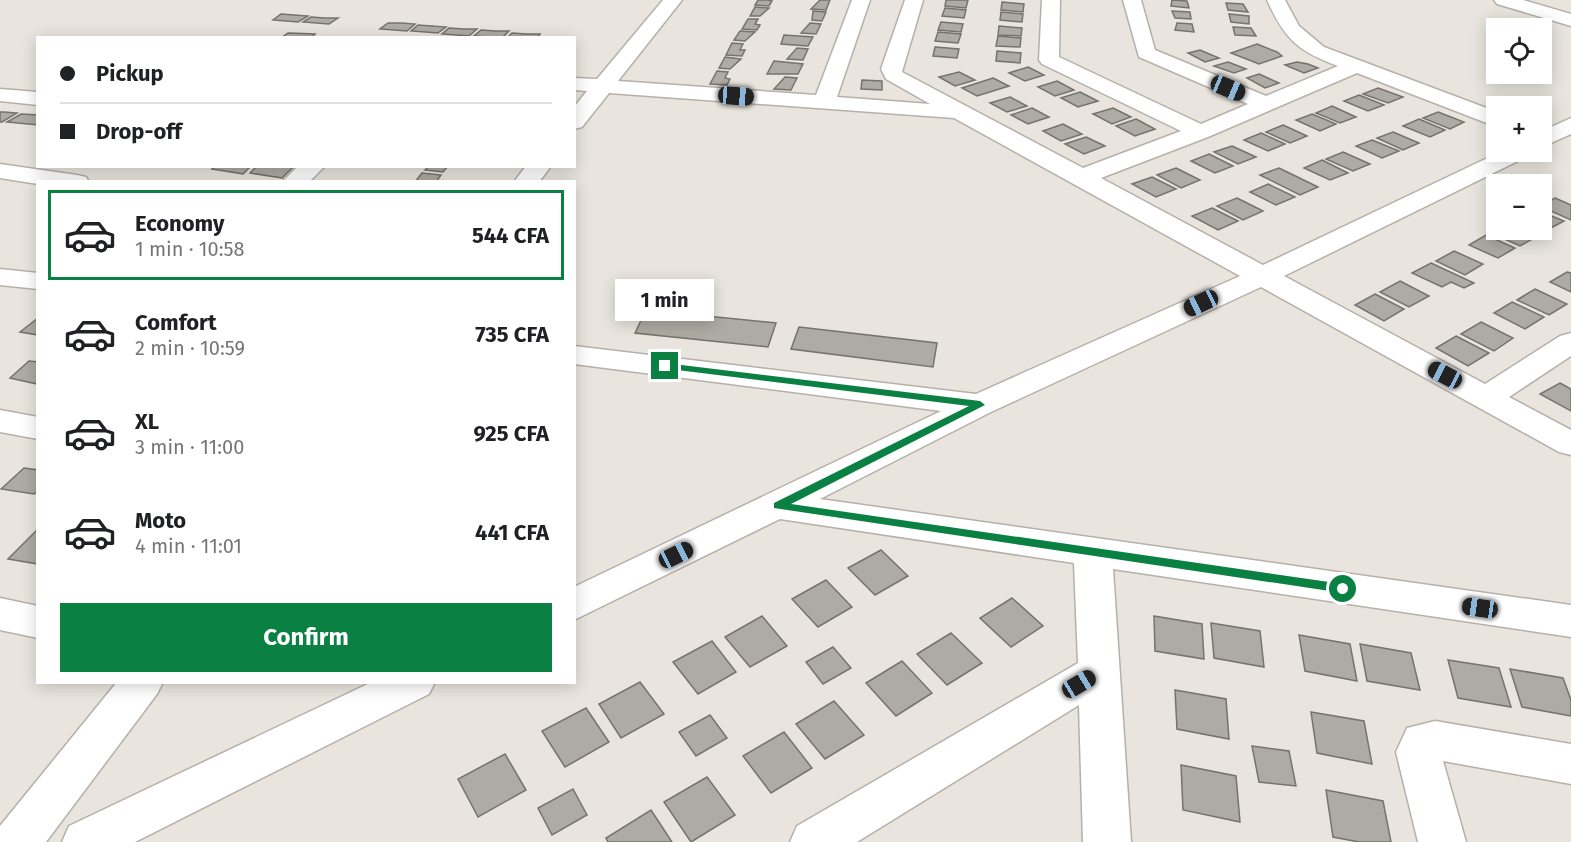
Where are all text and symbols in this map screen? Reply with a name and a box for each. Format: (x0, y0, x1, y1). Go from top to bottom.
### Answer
map controls (1486, 18, 1552, 240)
button: locate (1486, 18, 1552, 84)
text: Pickup (96, 60, 164, 87)
car (1208, 73, 1248, 103)
car (717, 86, 755, 106)
button: + (1486, 96, 1552, 162)
text: Drop-off (96, 118, 182, 145)
button: − (1486, 174, 1552, 240)
icon: car (63, 208, 117, 262)
text: Economy (135, 210, 224, 237)
text: 544 CFA (472, 222, 549, 249)
text: 1 min · 10:58 (135, 237, 245, 261)
callout: 1 min (616, 279, 714, 321)
car (1181, 287, 1221, 319)
text: 1 min (640, 288, 689, 312)
icon: car (63, 307, 117, 361)
text: Comfort (135, 309, 216, 336)
text: 735 CFA (475, 321, 549, 348)
text: 2 min · 10:59 (135, 336, 245, 360)
route end (651, 352, 678, 379)
car (1425, 359, 1465, 391)
icon: car (63, 406, 117, 460)
text: XL (135, 408, 159, 435)
text: 925 CFA (474, 420, 549, 447)
text: 3 min · 11:00 (135, 435, 244, 459)
icon: car (63, 505, 117, 559)
text: Moto (135, 507, 186, 534)
text: 441 CFA (475, 519, 549, 546)
text: 4 min · 11:01 (135, 534, 242, 558)
car (656, 539, 696, 571)
route start (1329, 575, 1356, 602)
car (1461, 597, 1499, 619)
button: Confirm (60, 603, 552, 672)
car (1059, 667, 1099, 701)

